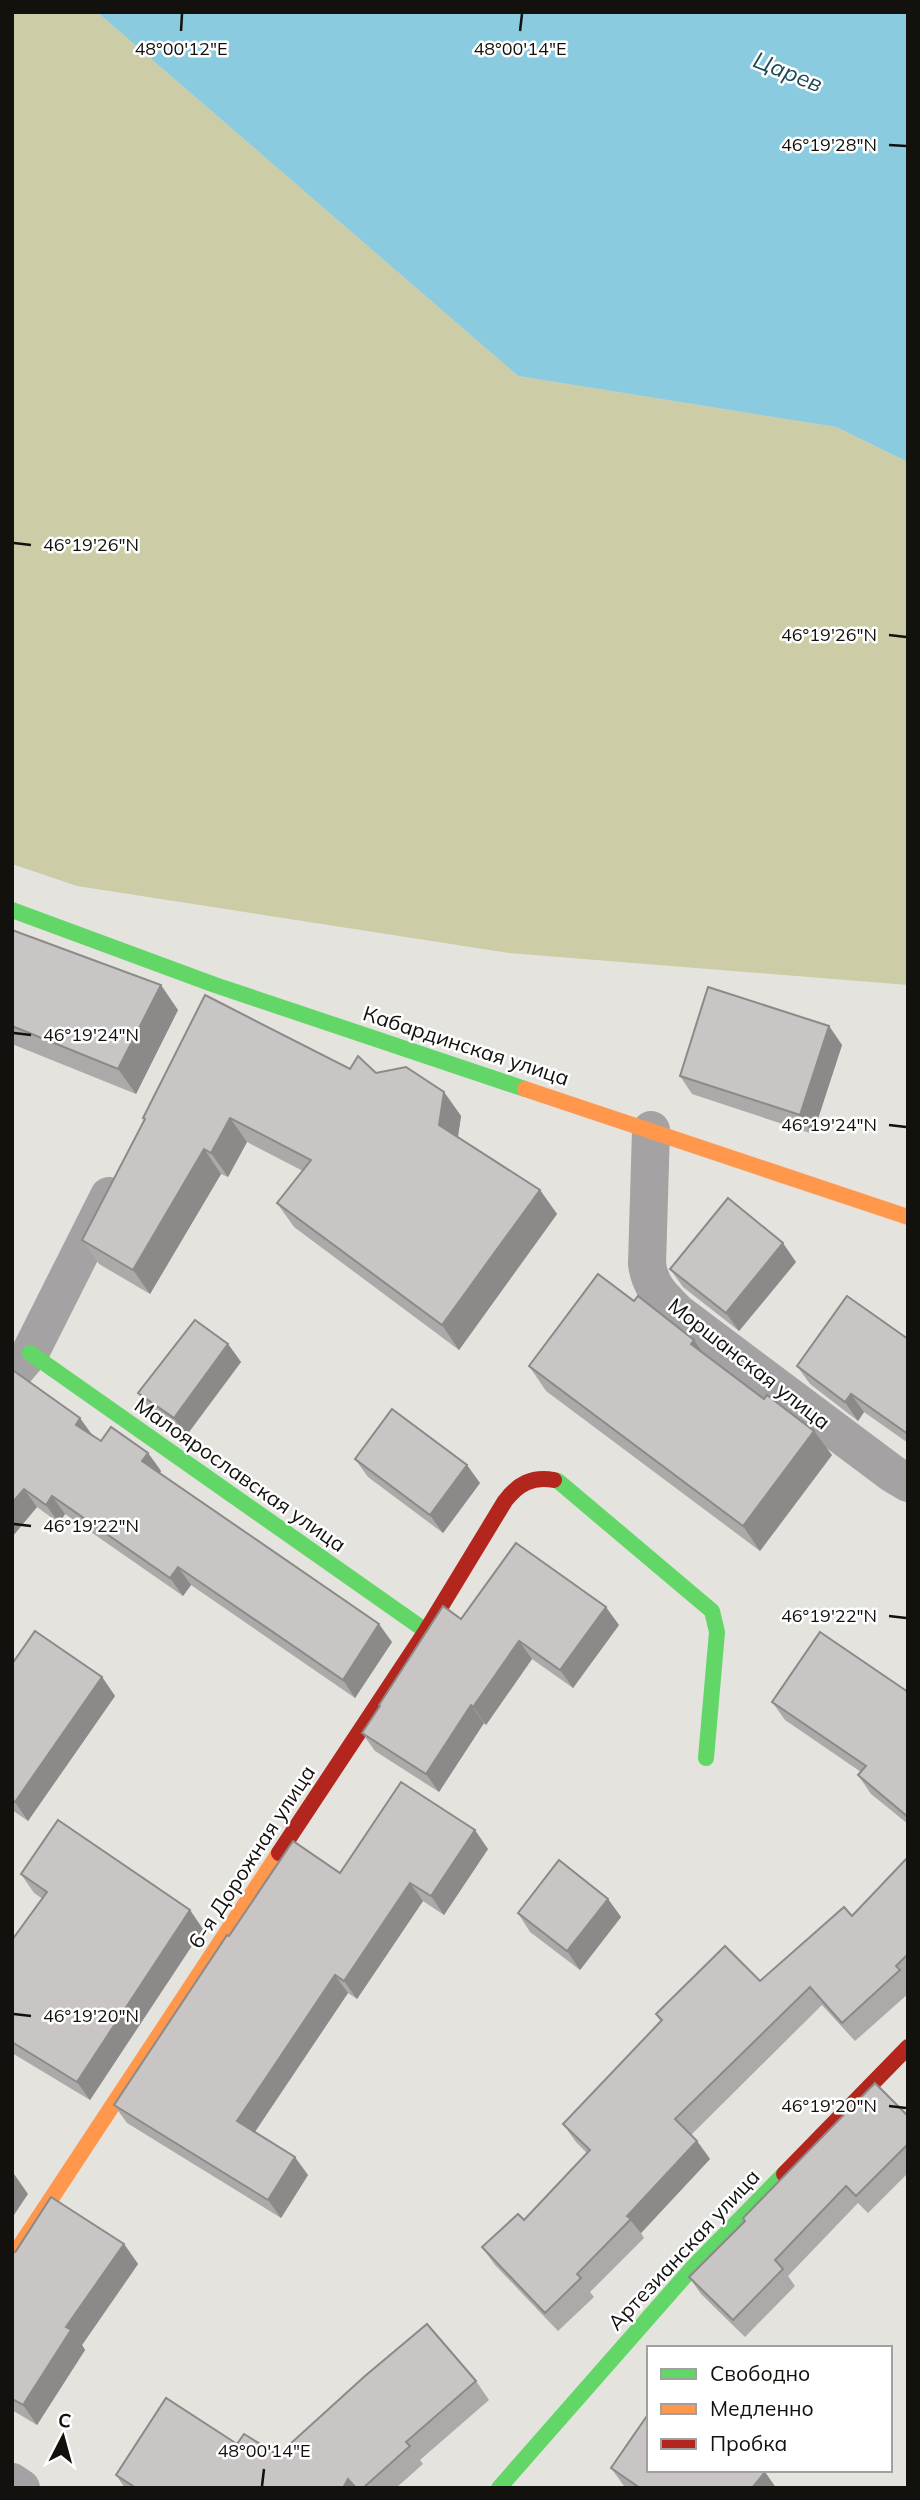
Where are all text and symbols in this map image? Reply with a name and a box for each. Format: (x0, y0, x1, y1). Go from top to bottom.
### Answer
text: 48°00'12"E (134, 37, 228, 60)
text: 48°00'14"E (473, 37, 567, 60)
water label: Царев (749, 45, 827, 98)
text: 46°19'28"N (781, 133, 877, 156)
text: 46°19'26"N (43, 533, 139, 556)
text: 46°19'26"N (781, 623, 877, 646)
street label: Кабардинская улица (360, 999, 573, 1091)
text: 46°19'24"N (43, 1023, 139, 1046)
text: 46°19'24"N (781, 1113, 877, 1136)
street label: Моршанская улица (663, 1292, 836, 1435)
street label: Малоярославская улица (130, 1391, 351, 1557)
text: 46°19'22"N (43, 1514, 139, 1537)
text: 46°19'22"N (781, 1604, 877, 1627)
street label: 6-я Дорожная улица (182, 1760, 320, 1953)
text: 46°19'20"N (43, 2004, 139, 2027)
text: 46°19'20"N (781, 2094, 877, 2117)
street label: Артезианская улица (602, 2163, 765, 2335)
legend (647, 2346, 892, 2472)
text: Свободно (710, 2360, 810, 2386)
text: Медленно (710, 2395, 814, 2421)
north arrow (28, 2402, 98, 2472)
text: С (57, 2407, 73, 2433)
text: Пробка (710, 2430, 787, 2456)
text: 48°00'14"E (217, 2439, 311, 2462)

